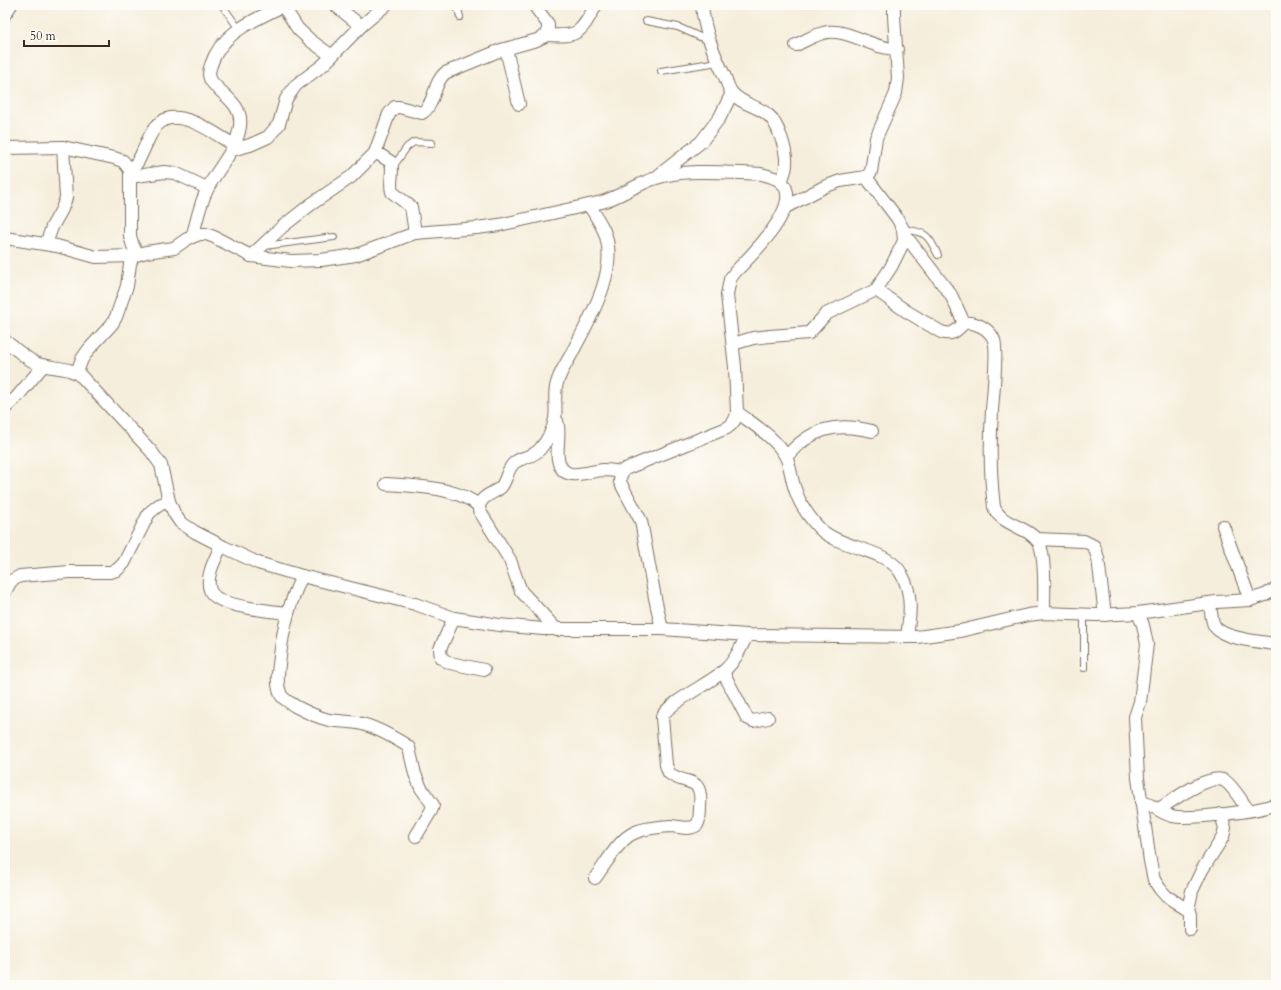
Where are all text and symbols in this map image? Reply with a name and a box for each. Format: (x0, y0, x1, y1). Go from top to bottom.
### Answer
scale bar (24, 22, 109, 48)
text: 50 m (30, 28, 57, 44)

